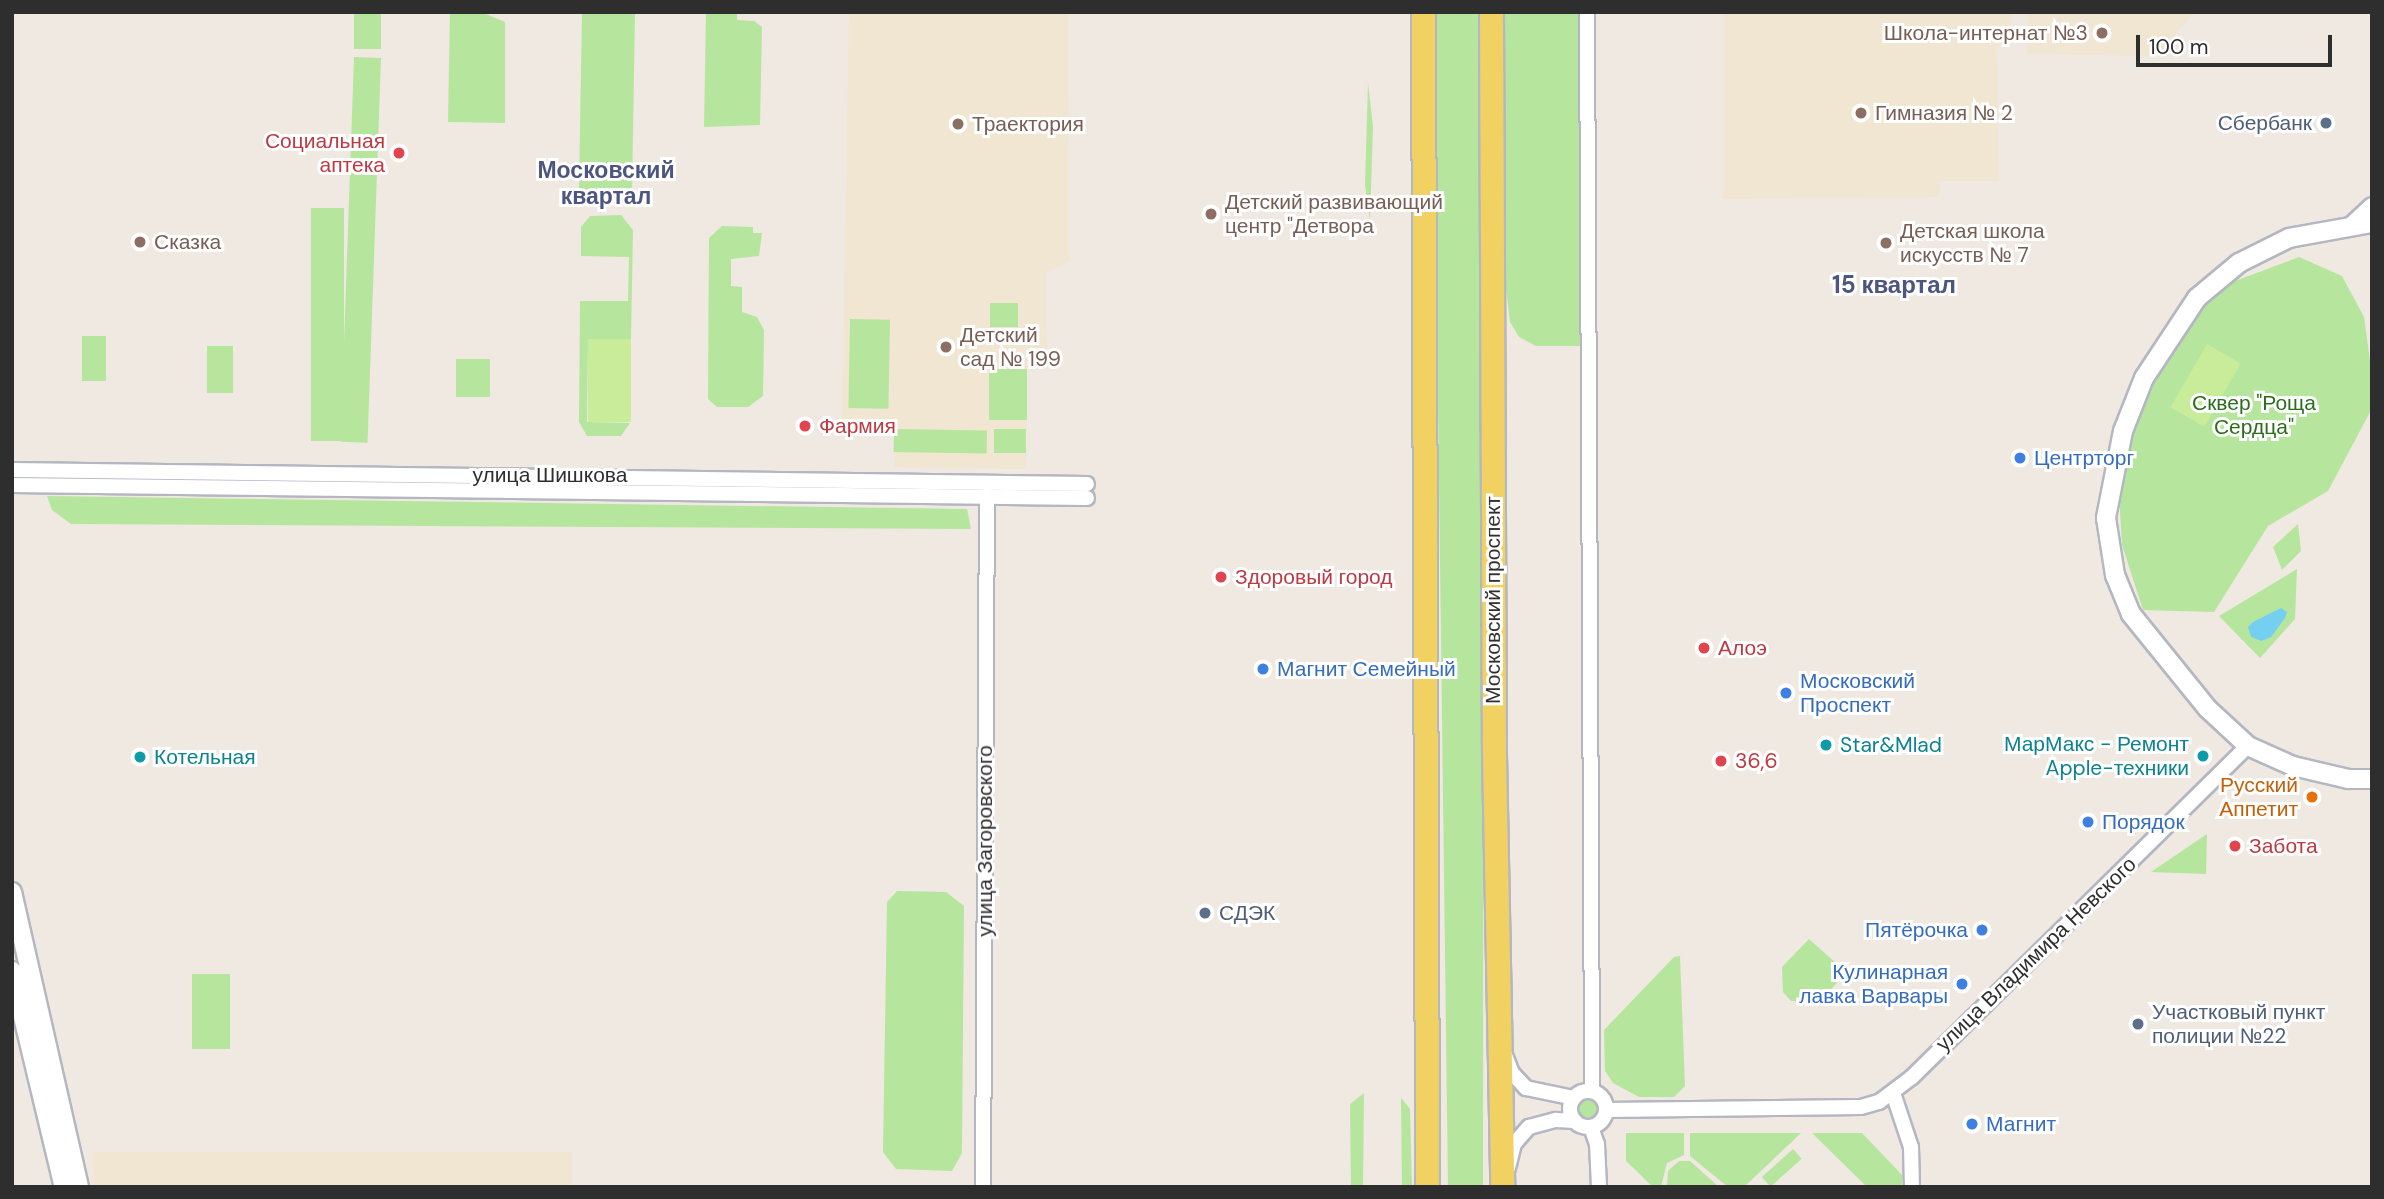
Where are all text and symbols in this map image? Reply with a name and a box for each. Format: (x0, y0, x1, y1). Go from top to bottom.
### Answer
place label: Школа-интернат №3 (1884, 20, 2088, 46)
scale bar (2139, 21, 2335, 65)
marker: Школа-интернат №3 (2094, 25, 2110, 41)
text: 100 m (2149, 33, 2209, 61)
place label: Гимназия № 2 (1875, 100, 2013, 126)
marker: Гимназия № 2 (1853, 105, 1869, 121)
place label: Сбербанк (2218, 110, 2312, 136)
place label: Траектория (972, 111, 1084, 137)
marker: Сбербанк (2318, 115, 2334, 131)
marker: Траектория (950, 116, 966, 132)
place label: Социальная аптека (265, 128, 385, 178)
marker: Социальная аптека (391, 145, 407, 161)
district label: Московский квартал (537, 156, 675, 210)
place label: Детский развивающий центр "Детвора (1225, 189, 1443, 239)
marker: Детский развивающий центр "Детвора (1203, 206, 1219, 222)
place label: Детская школа искусств № 7 (1900, 218, 2045, 268)
place label: Сказка (154, 229, 221, 255)
marker: Сказка (132, 234, 148, 250)
marker: Детская школа искусств № 7 (1878, 235, 1894, 251)
district label: 15 квартал (1832, 271, 1956, 299)
place label: Детский сад № 199 (960, 322, 1061, 372)
marker: Детский сад № 199 (938, 339, 954, 355)
park label: Сквер "Роща Сердца" (2192, 390, 2316, 440)
place label: Фармия (819, 413, 896, 439)
marker: Фармия (797, 418, 813, 434)
place label: Центрторг (2034, 445, 2134, 471)
marker: Центрторг (2012, 450, 2028, 466)
street label: улица Шишкова (473, 462, 627, 488)
street label: Московский проспект (1480, 496, 1506, 704)
place label: Здоровый город (1235, 564, 1393, 590)
marker: Здоровый город (1213, 569, 1229, 585)
place label: Алоэ (1718, 635, 1767, 661)
marker: Алоэ (1696, 640, 1712, 656)
place label: Магнит Семейный (1277, 656, 1456, 682)
marker: Магнит Семейный (1255, 661, 1271, 677)
place label: Московский Проспект (1800, 668, 1915, 718)
marker: Московский Проспект (1778, 685, 1794, 701)
place label: МарМакс - Ремонт Apple-техники (2004, 731, 2189, 781)
place label: Star&Mlad (1840, 732, 1942, 758)
marker: Star&Mlad (1818, 737, 1834, 753)
place label: Котельная (154, 744, 256, 770)
street label: улица Загоровского (972, 745, 998, 937)
place label: 36,6 (1735, 748, 1778, 774)
marker: МарМакс - Ремонт Apple-техники (2195, 748, 2211, 764)
marker: Котельная (132, 749, 148, 765)
marker: 36,6 (1713, 753, 1729, 769)
place label: Русский Аппетит (2219, 772, 2298, 822)
marker: Русский Аппетит (2304, 789, 2320, 805)
place label: Порядок (2102, 809, 2185, 835)
marker: Порядок (2080, 814, 2096, 830)
place label: Забота (2249, 833, 2318, 859)
marker: Забота (2227, 838, 2243, 854)
street label: улица Владимира Невского (1931, 852, 2141, 1056)
place label: СДЭК (1219, 900, 1275, 926)
marker: СДЭК (1197, 905, 1213, 921)
place label: Пятёрочка (1865, 917, 1968, 943)
marker: Пятёрочка (1974, 922, 1990, 938)
place label: Кулинарная лавка Варвары (1799, 959, 1948, 1009)
marker: Кулинарная лавка Варвары (1954, 976, 1970, 992)
place label: Участковый пункт полиции №22 (2152, 999, 2325, 1049)
marker: Участковый пункт полиции №22 (2130, 1016, 2146, 1032)
place label: Магнит (1986, 1111, 2056, 1137)
marker: Магнит (1964, 1116, 1980, 1132)

